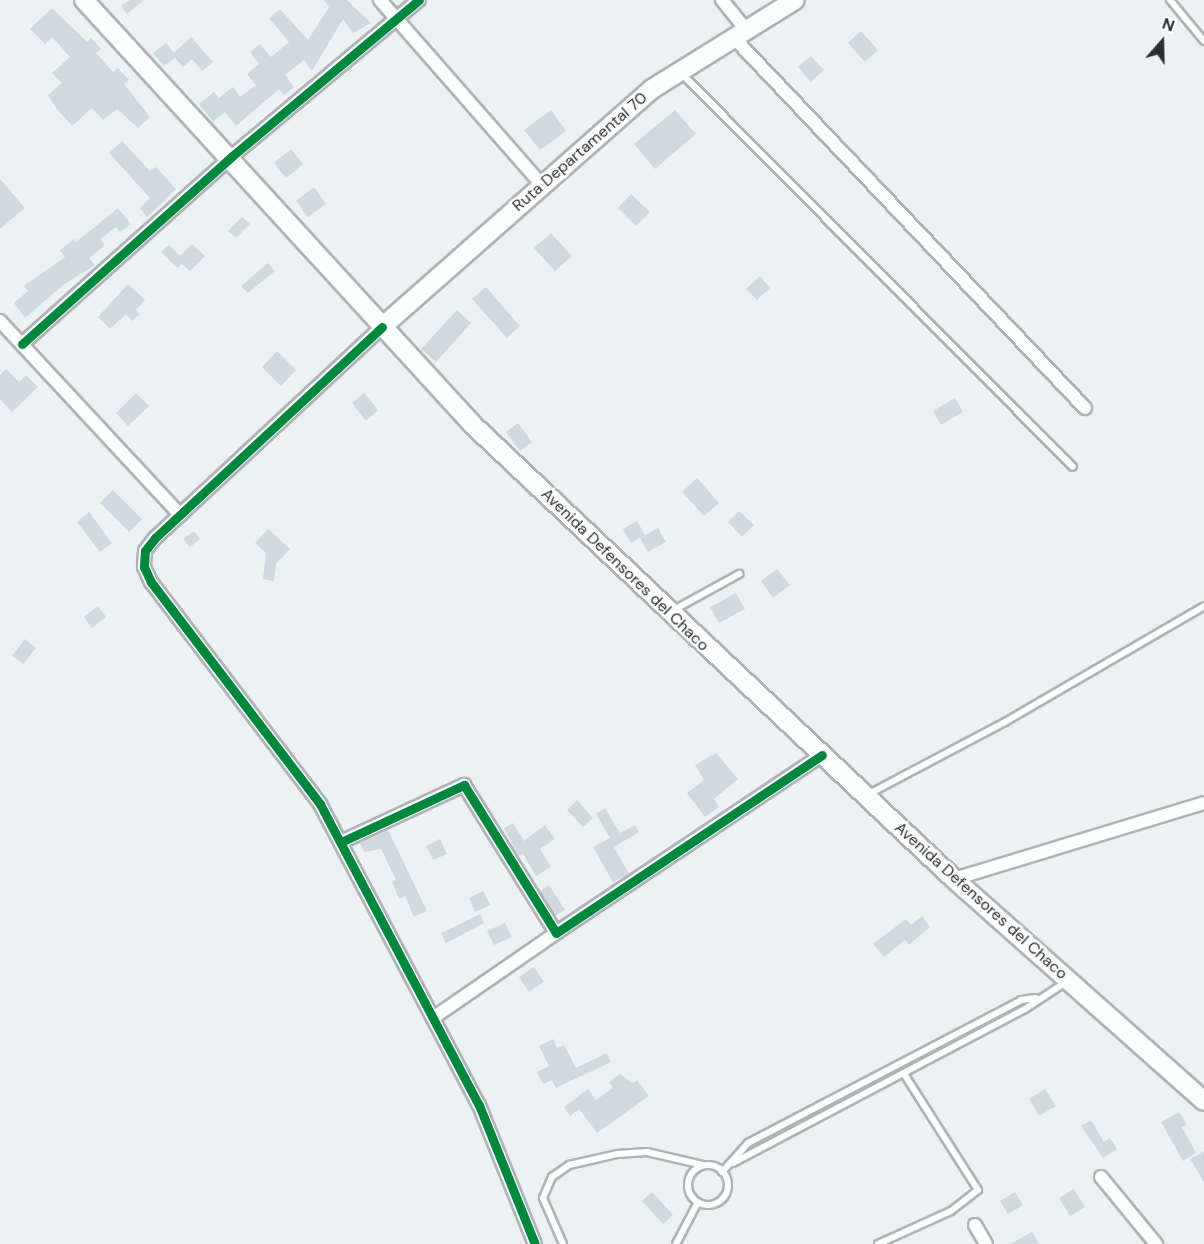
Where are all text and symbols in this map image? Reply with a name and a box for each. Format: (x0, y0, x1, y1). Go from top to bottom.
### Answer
north arrow (1132, 12, 1192, 72)
text: N (1159, 13, 1177, 36)
street label: Ruta Departamental 70 (509, 88, 651, 216)
street label: Avenida Defensores del Chaco (537, 485, 713, 655)
street label: Avenida Defensores del Chaco (891, 818, 1071, 984)

